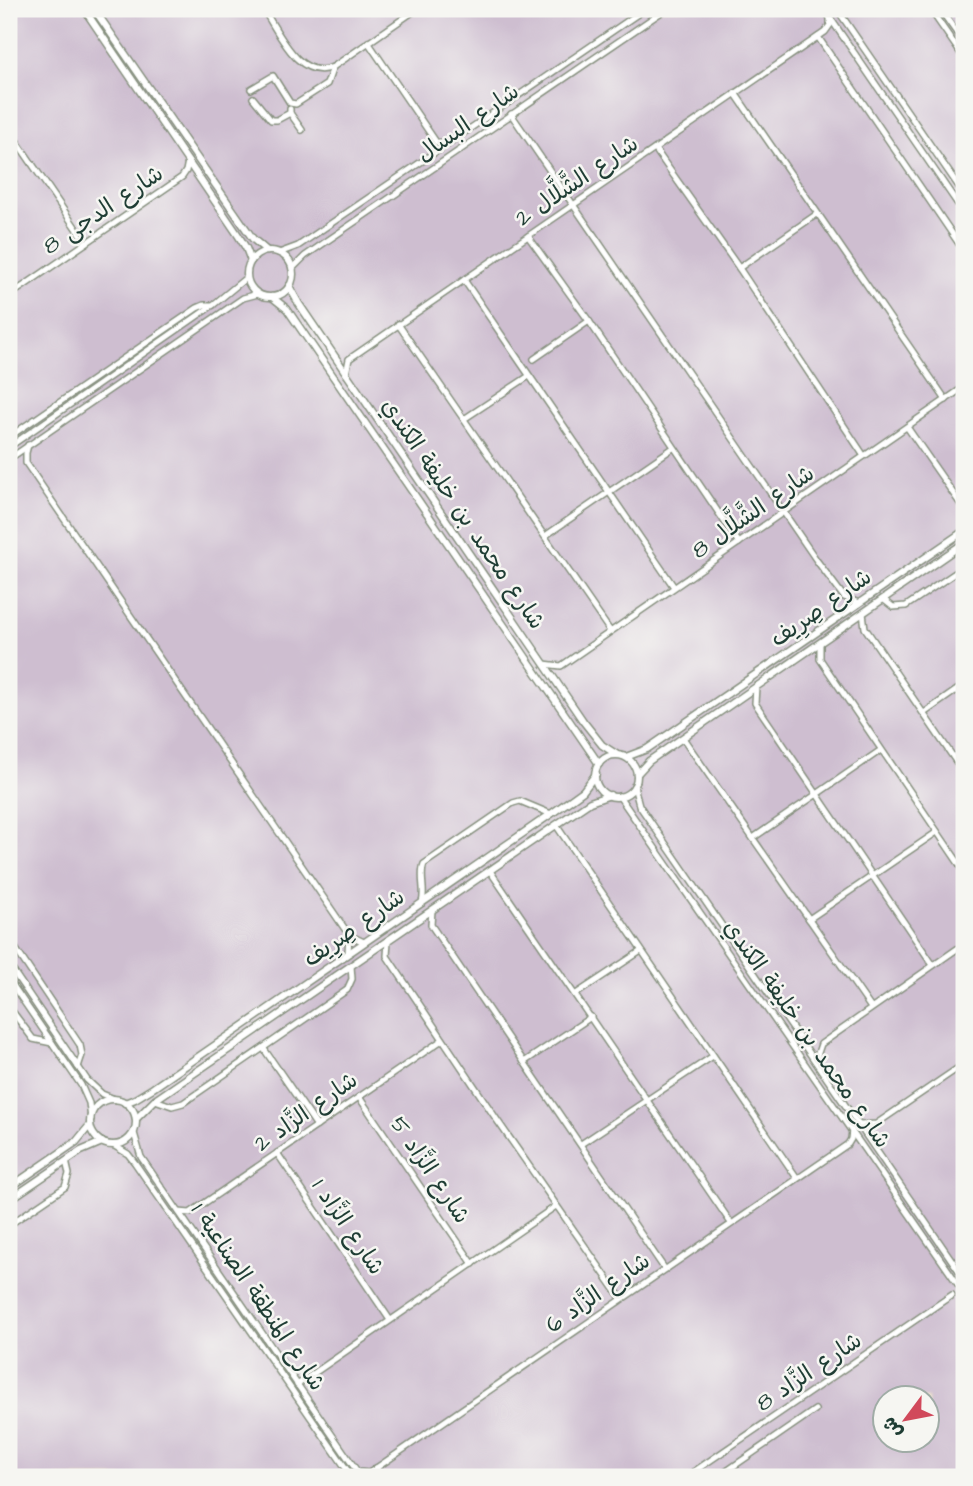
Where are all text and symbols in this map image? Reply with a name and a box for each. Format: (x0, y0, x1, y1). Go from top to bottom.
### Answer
street label: شارع البسال (410, 76, 526, 170)
street label: شارع الشَّلَّال 2 (506, 124, 645, 234)
street label: شارع الدجى 8 (36, 158, 170, 262)
street label: شارع محمد بن خليفة الكندي (374, 392, 552, 636)
street label: شارع الشَّلَّال 8 (682, 454, 821, 566)
street label: شارع صِرِيف (764, 561, 879, 655)
street label: شارع صِرِيف (297, 881, 412, 975)
street label: شارع محمد بن خليفة الكندي (716, 913, 898, 1155)
street label: شارع الزَّاد 2 (248, 1065, 364, 1159)
street label: شارع الزَّاد 5 (382, 1110, 478, 1230)
street label: شارع الزَّاد 1 (304, 1173, 392, 1281)
street label: شارع المنطقة الصناعية 1 (183, 1197, 333, 1397)
street label: شارع الزَّاد 6 (539, 1245, 657, 1341)
street label: شارع الزَّاد 8 (750, 1325, 868, 1419)
north arrow (872, 1384, 942, 1454)
text: ش (876, 1411, 910, 1443)

